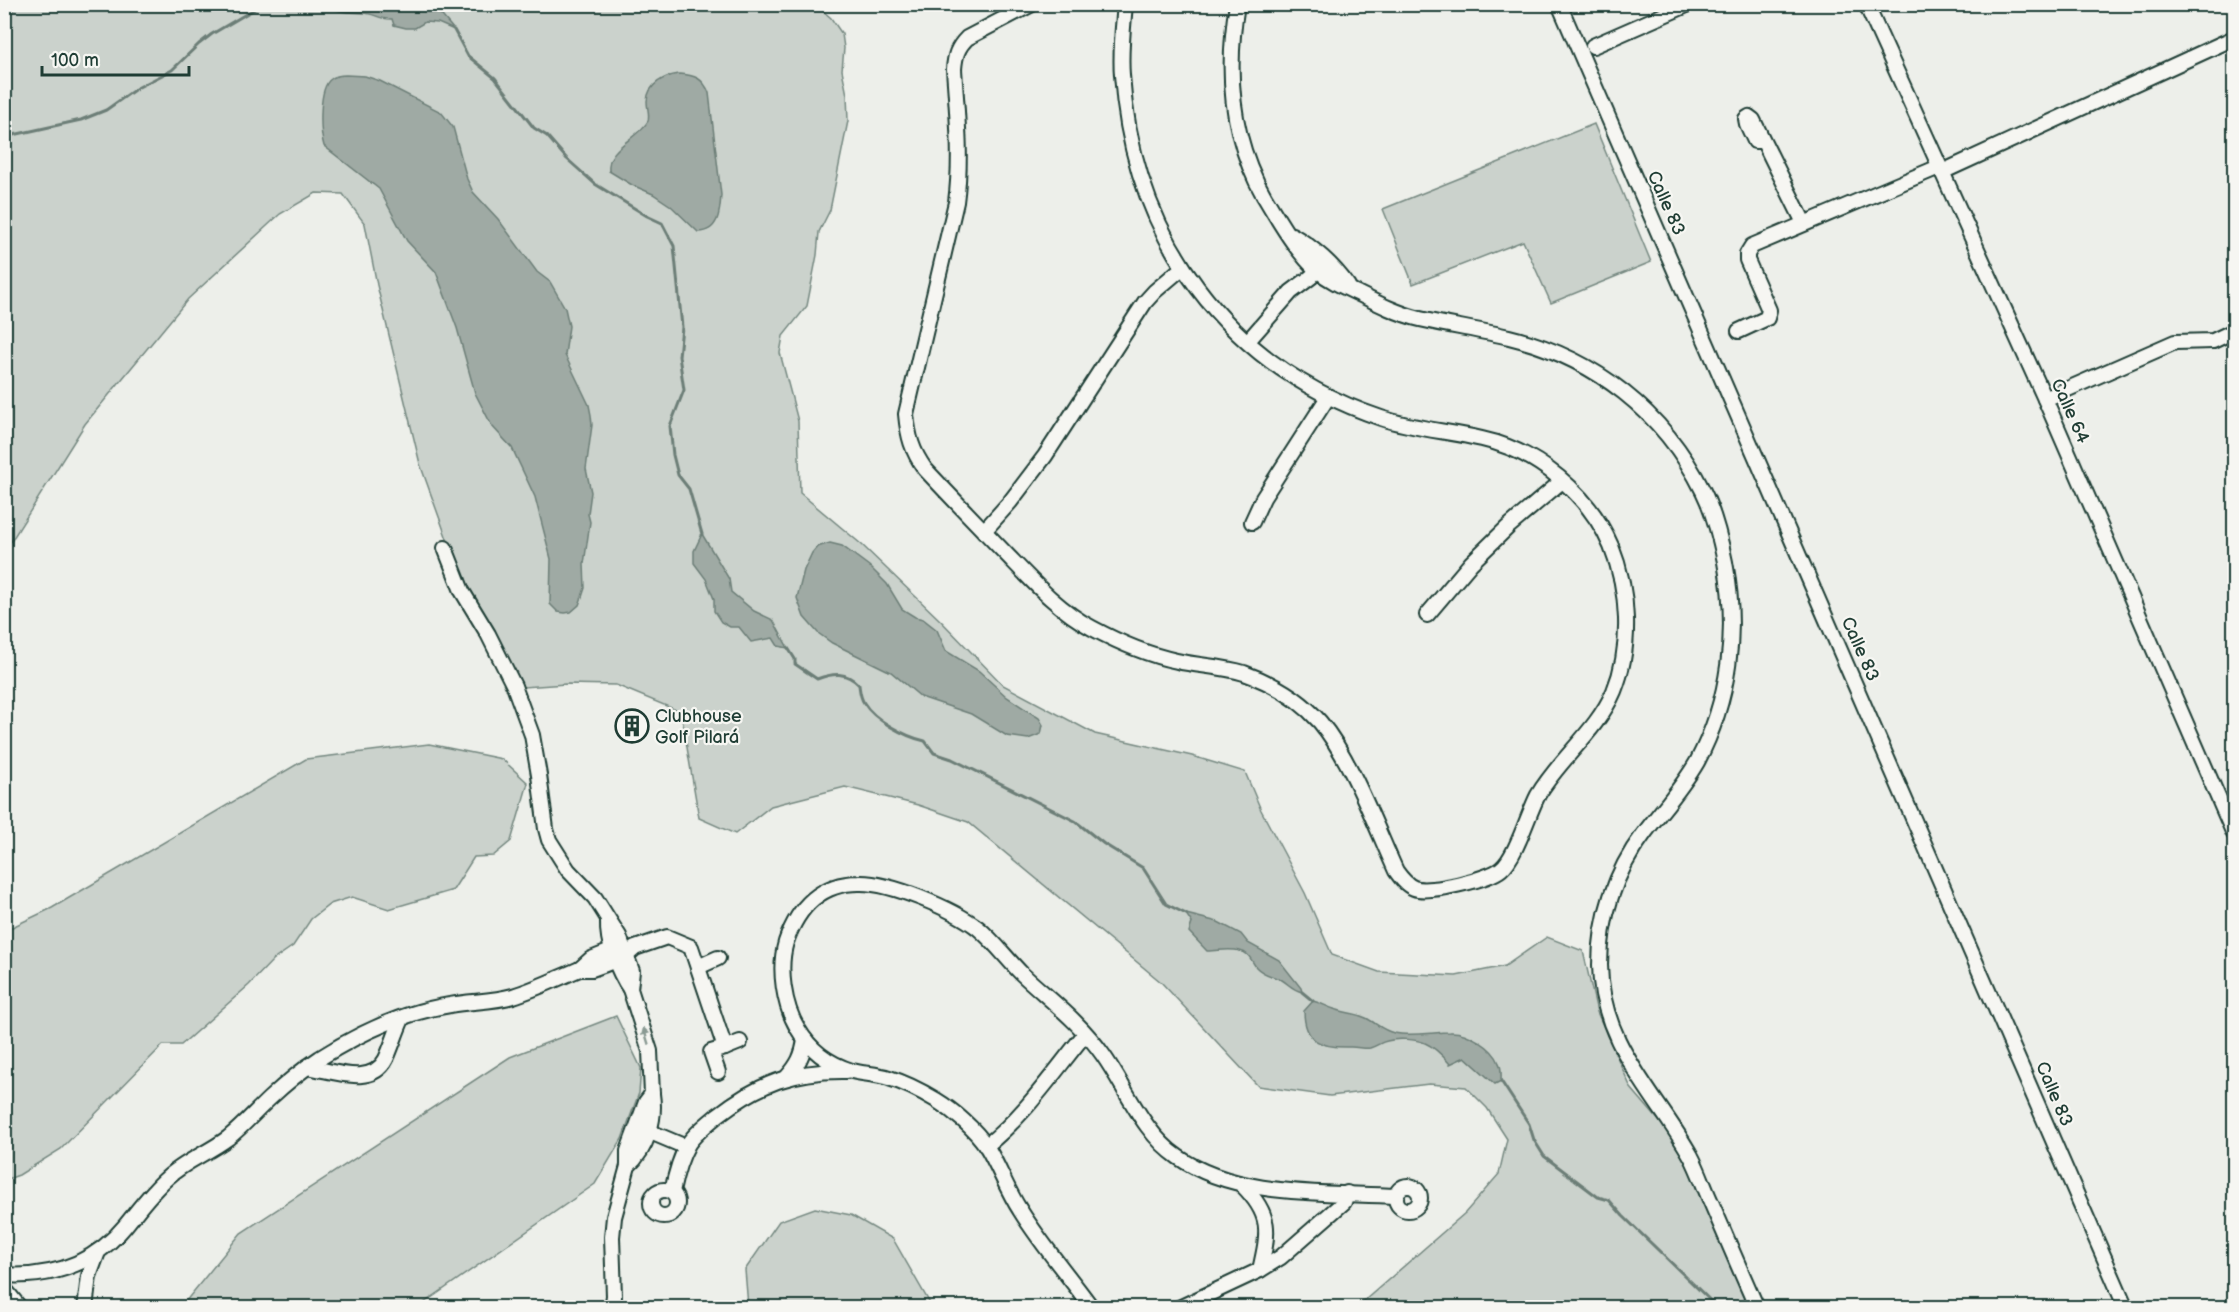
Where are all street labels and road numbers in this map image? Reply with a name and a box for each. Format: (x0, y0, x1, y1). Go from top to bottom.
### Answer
street label: Calle 83 (1643, 168, 1689, 238)
street label: Calle 64 (2046, 375, 2094, 447)
street label: Calle 83 (1837, 614, 1883, 684)
street label: Calle 83 (2031, 1059, 2077, 1129)

